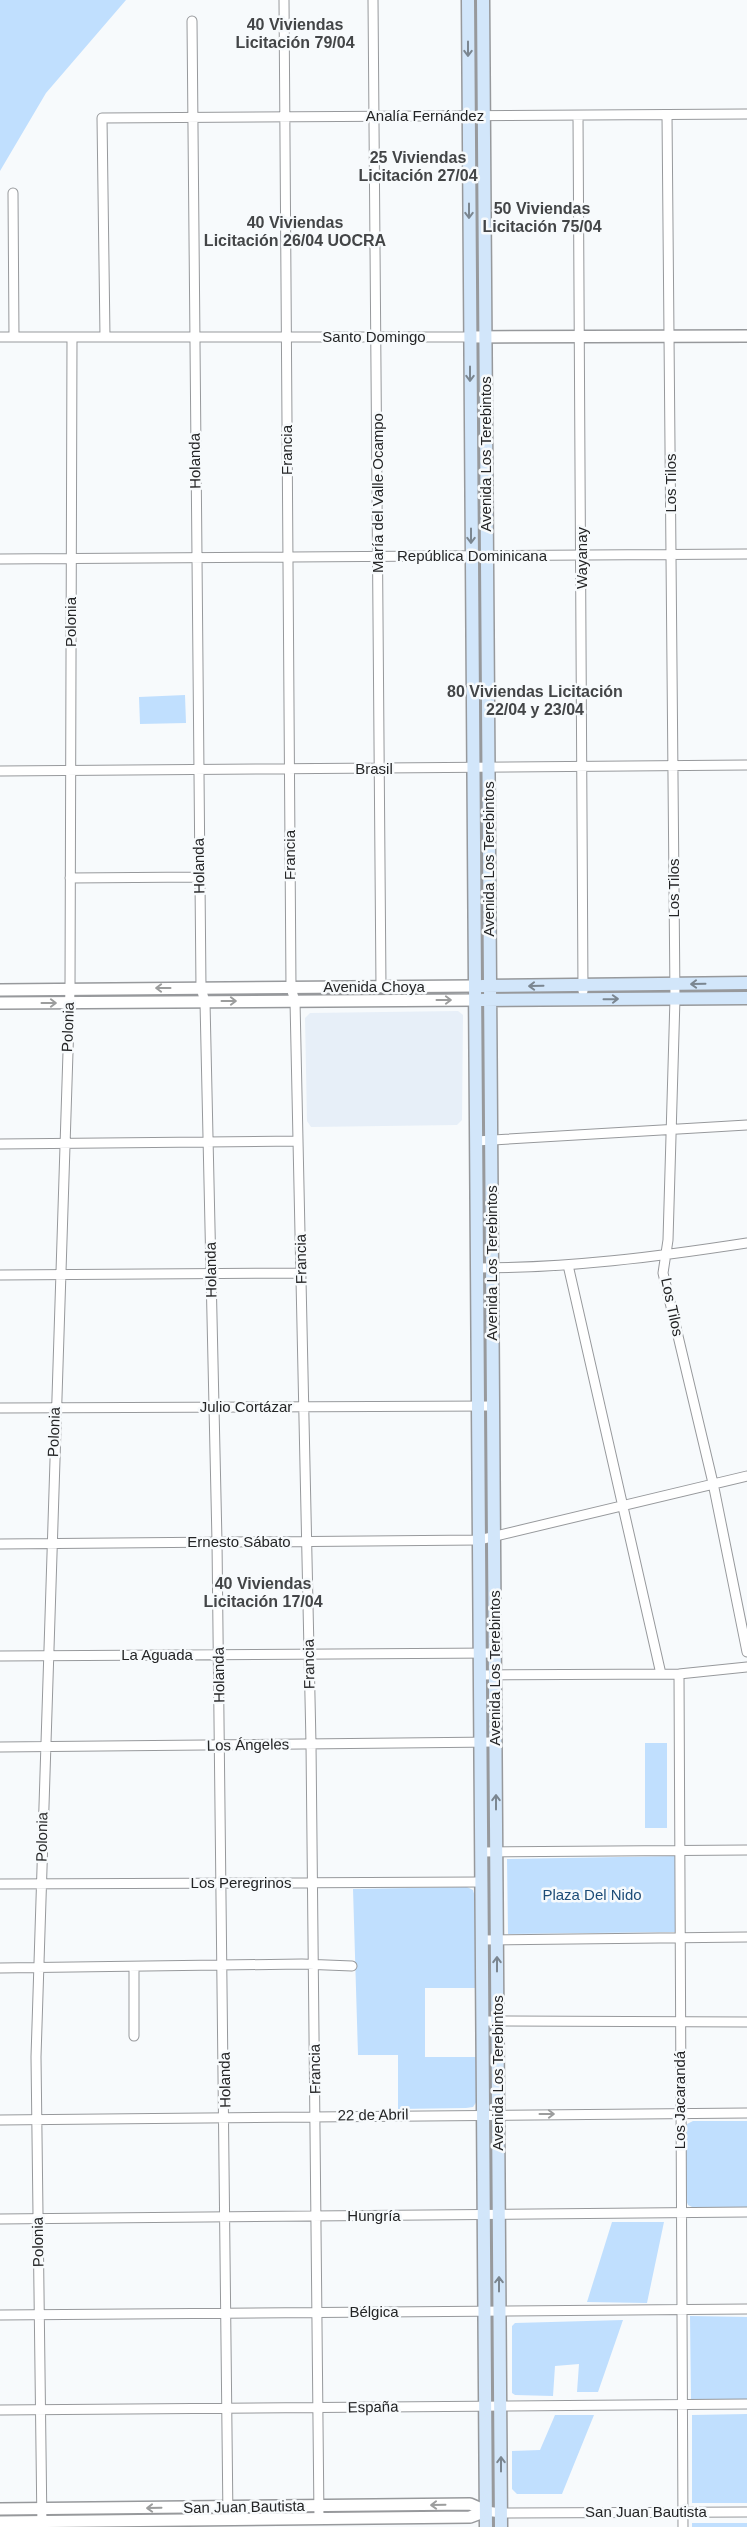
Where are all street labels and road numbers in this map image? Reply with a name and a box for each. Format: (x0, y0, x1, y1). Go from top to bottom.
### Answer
street label: Analía Fernández (366, 107, 484, 124)
street label: Santo Domingo (322, 328, 426, 345)
street label: Avenida Los Terebintos (477, 376, 494, 532)
street label: María del Valle Ocampo (369, 413, 386, 573)
street label: Francia (278, 424, 295, 475)
street label: Holanda (186, 432, 203, 489)
street label: Los Tilos (662, 453, 679, 513)
street label: Wayanay (573, 527, 590, 589)
street label: República Dominicana (397, 547, 548, 564)
street label: Polonia (62, 596, 79, 647)
street label: Brasil (355, 760, 393, 777)
street label: Avenida Los Terebintos (480, 781, 497, 937)
street label: Francia (281, 829, 298, 880)
street label: Holanda (190, 837, 207, 894)
street label: Los Tilos (665, 858, 682, 918)
street label: Avenida Choya (323, 978, 425, 995)
street label: Polonia (58, 1001, 77, 1052)
street label: Avenida Los Terebintos (483, 1185, 500, 1341)
street label: Francia (292, 1233, 309, 1284)
street label: Holanda (202, 1241, 219, 1298)
street label: Los Tilos (658, 1276, 687, 1338)
street label: Julio Cortázar (200, 1398, 292, 1415)
street label: Polonia (44, 1406, 63, 1457)
street label: Ernesto Sábato (187, 1533, 291, 1550)
street label: Avenida Los Terebintos (486, 1590, 503, 1746)
street label: Francia (300, 1638, 317, 1689)
street label: La Aguada (121, 1646, 194, 1663)
street label: Holanda (210, 1646, 227, 1703)
street label: Los Ángeles (207, 1735, 289, 1754)
street label: Polonia (33, 1811, 50, 1862)
street label: Los Peregrinos (191, 1874, 291, 1891)
street label: Avenida Los Terebintos (489, 1995, 506, 2151)
street label: Francia (306, 2043, 323, 2094)
street label: Los Jacarandá (671, 2050, 688, 2149)
street label: Holanda (216, 2051, 233, 2108)
street label: 22 de Abril (337, 2105, 409, 2124)
street label: Hungría (347, 2207, 401, 2224)
street label: Polonia (29, 2216, 46, 2267)
street label: Bélgica (349, 2303, 399, 2320)
street label: España (347, 2398, 399, 2415)
street label: San Juan Bautista (183, 2497, 306, 2516)
street label: San Juan Bautista (585, 2503, 708, 2520)

